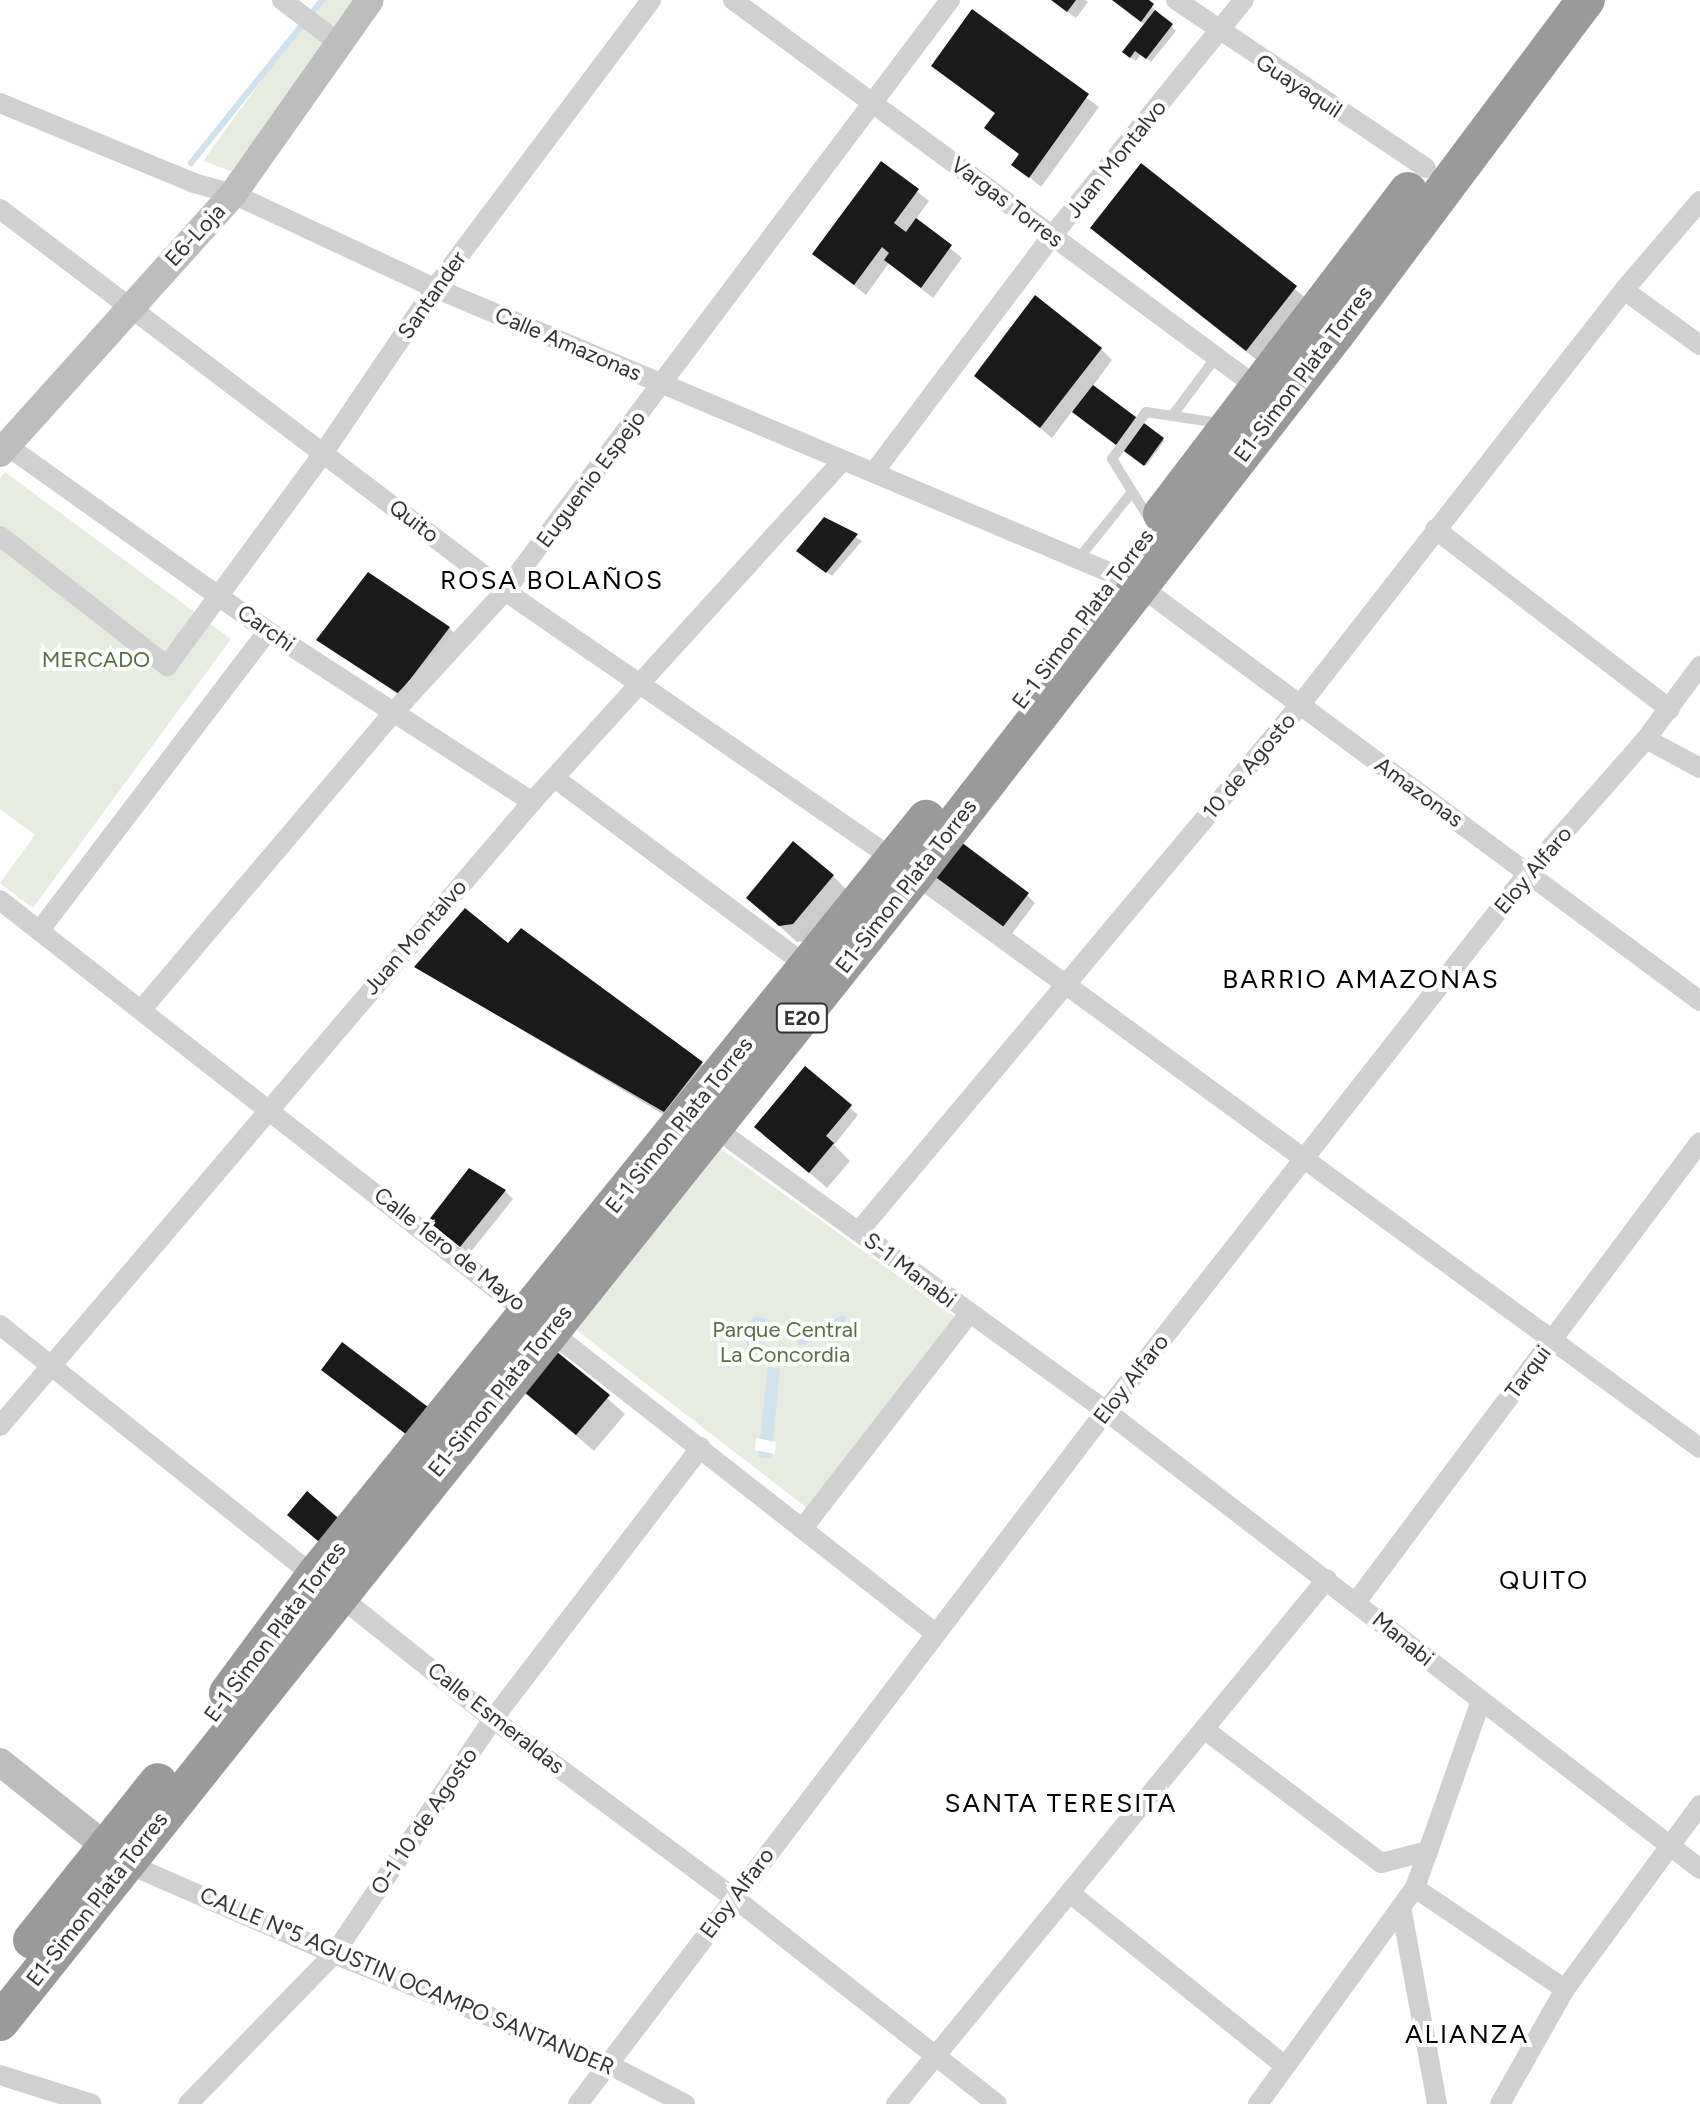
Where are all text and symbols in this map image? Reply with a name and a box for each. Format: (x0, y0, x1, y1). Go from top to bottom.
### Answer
street label: Guayaquil (1251, 48, 1347, 124)
street label: Juan Montalvo (1060, 95, 1172, 223)
street label: Vargas Torres (946, 151, 1068, 253)
street label: E6-Loja (159, 198, 231, 272)
street label: Santander (392, 246, 472, 344)
street label: E1-Simon Plata Torres (1228, 281, 1378, 467)
street label: Calle Amazonas (491, 301, 645, 387)
street label: Euguenio Espejo (531, 405, 651, 553)
street label: Quito (384, 494, 444, 548)
street label: E-1 Simon Plata Torres (1007, 524, 1159, 714)
district label: ROSA BOLAÑOS (440, 565, 664, 597)
street label: Carchi (232, 599, 300, 657)
park label: MERCADO (42, 647, 150, 673)
street label: 10 de Agosto (1197, 707, 1301, 825)
street label: Amazonas (1370, 751, 1468, 833)
street label: E1-Simon Plata Torres (830, 794, 982, 978)
street label: Eloy Alfaro (1489, 821, 1577, 919)
street label: Juan Montalvo (358, 874, 472, 1000)
district label: BARRIO AMAZONAS (1222, 964, 1500, 996)
road number: E20 (774, 1002, 830, 1034)
street label: E-1 Simon Plata Torres (600, 1032, 758, 1218)
street label: Calle 1ero de Mayo (369, 1182, 531, 1316)
street label: S-1 Manabi (859, 1227, 961, 1313)
street label: E1-Simon Plata Torres (423, 1300, 577, 1482)
park label: Parque Central La Concordia (712, 1316, 858, 1368)
street label: Eloy Alfaro (1088, 1329, 1174, 1429)
street label: Tarqui (1500, 1340, 1556, 1404)
street label: E-1 Simon Plata Torres (199, 1537, 351, 1727)
district label: QUITO (1499, 1565, 1589, 1597)
street label: Manabi (1367, 1606, 1439, 1672)
street label: Calle Esmeraldas (422, 1656, 570, 1780)
street label: O-1 10 de Agosto (365, 1743, 483, 1899)
district label: SANTA TERESITA (945, 1788, 1177, 1820)
street label: E1-Simon Plata Torres (21, 1807, 173, 1991)
street label: Eloy Alfaro (694, 1843, 780, 1943)
street label: CALLE Nº5 AGUSTIN OCAMPO SANTANDER (196, 1881, 618, 2081)
district label: ALIANZA (1405, 2019, 1529, 2051)

